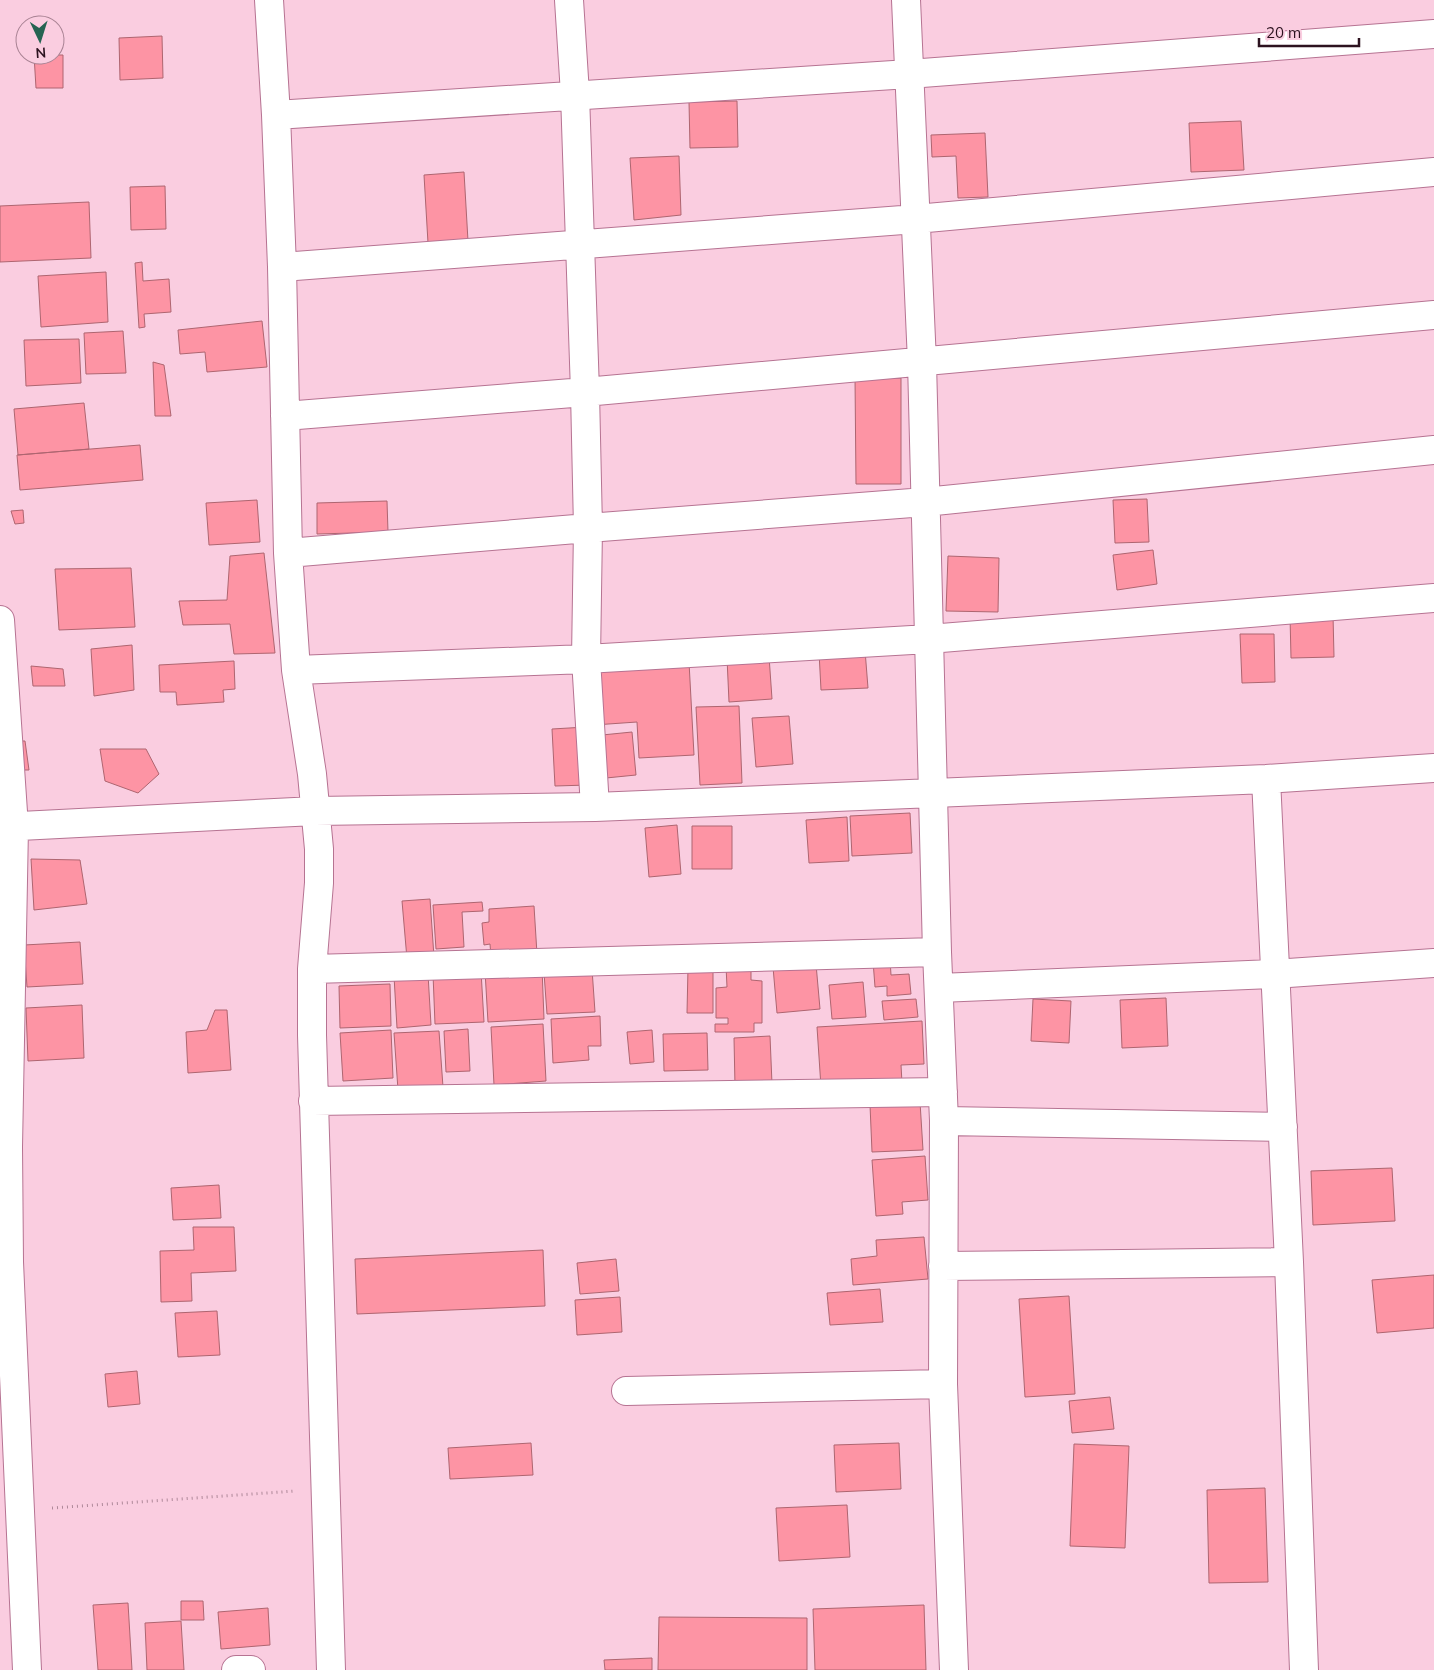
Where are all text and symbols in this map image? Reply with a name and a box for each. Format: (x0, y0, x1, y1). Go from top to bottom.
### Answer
north arrow (15, 15, 65, 65)
scale bar (1259, 15, 1359, 47)
text: 20 m (1266, 23, 1301, 42)
text: N (35, 44, 47, 62)

